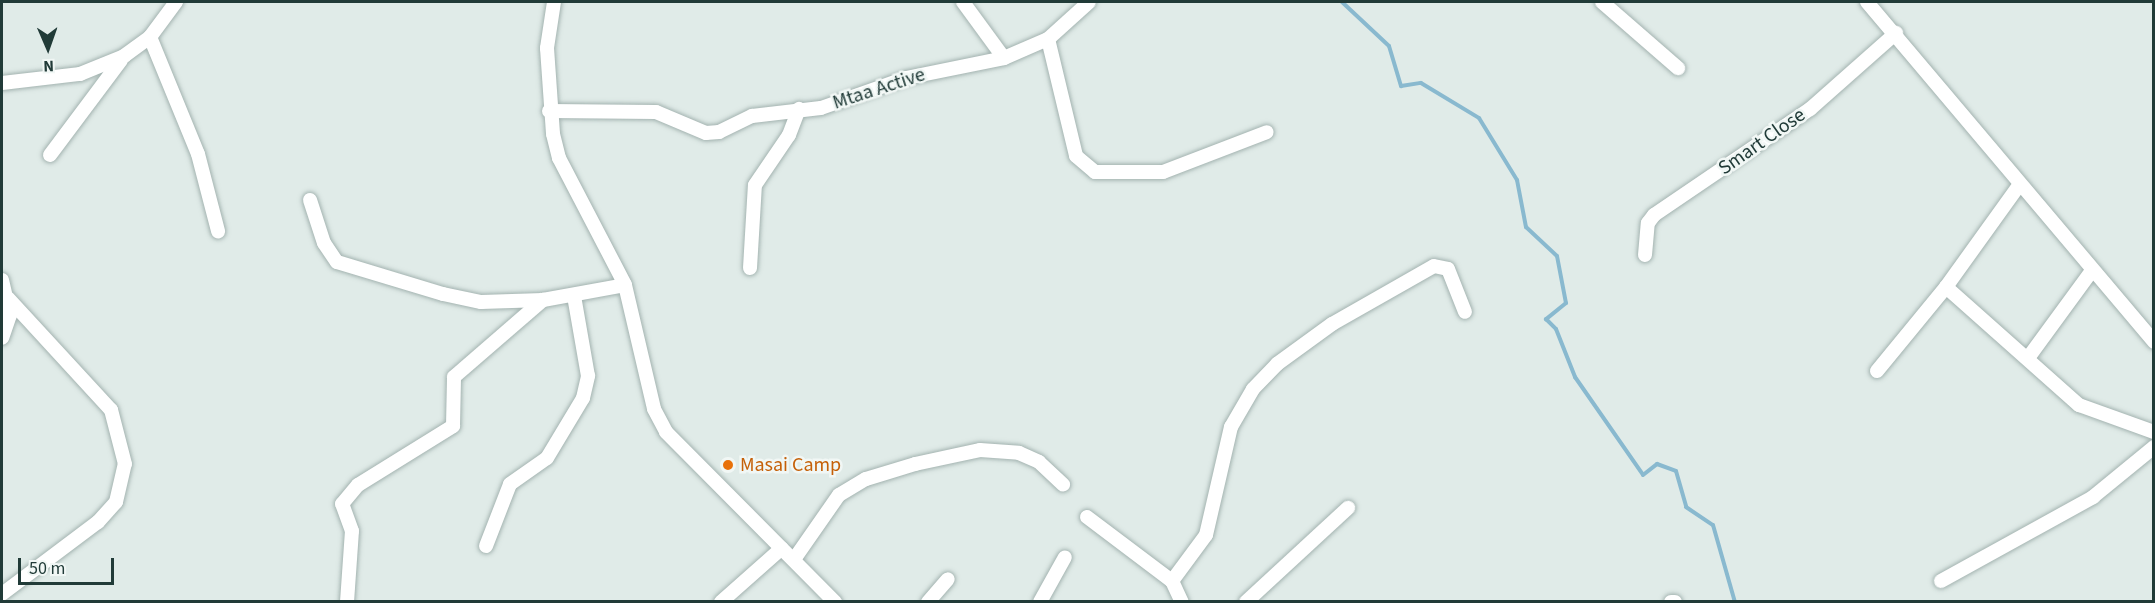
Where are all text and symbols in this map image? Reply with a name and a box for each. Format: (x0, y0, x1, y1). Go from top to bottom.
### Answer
north arrow (18, 18, 78, 78)
text: N (43, 55, 54, 77)
street label: Mtaa Active (830, 63, 928, 115)
street label: Smart Close (1714, 103, 1810, 181)
place label: Masai Camp (740, 453, 841, 477)
marker: Masai Camp (721, 458, 735, 472)
scale bar (21, 546, 117, 584)
text: 50 m (29, 556, 65, 581)

